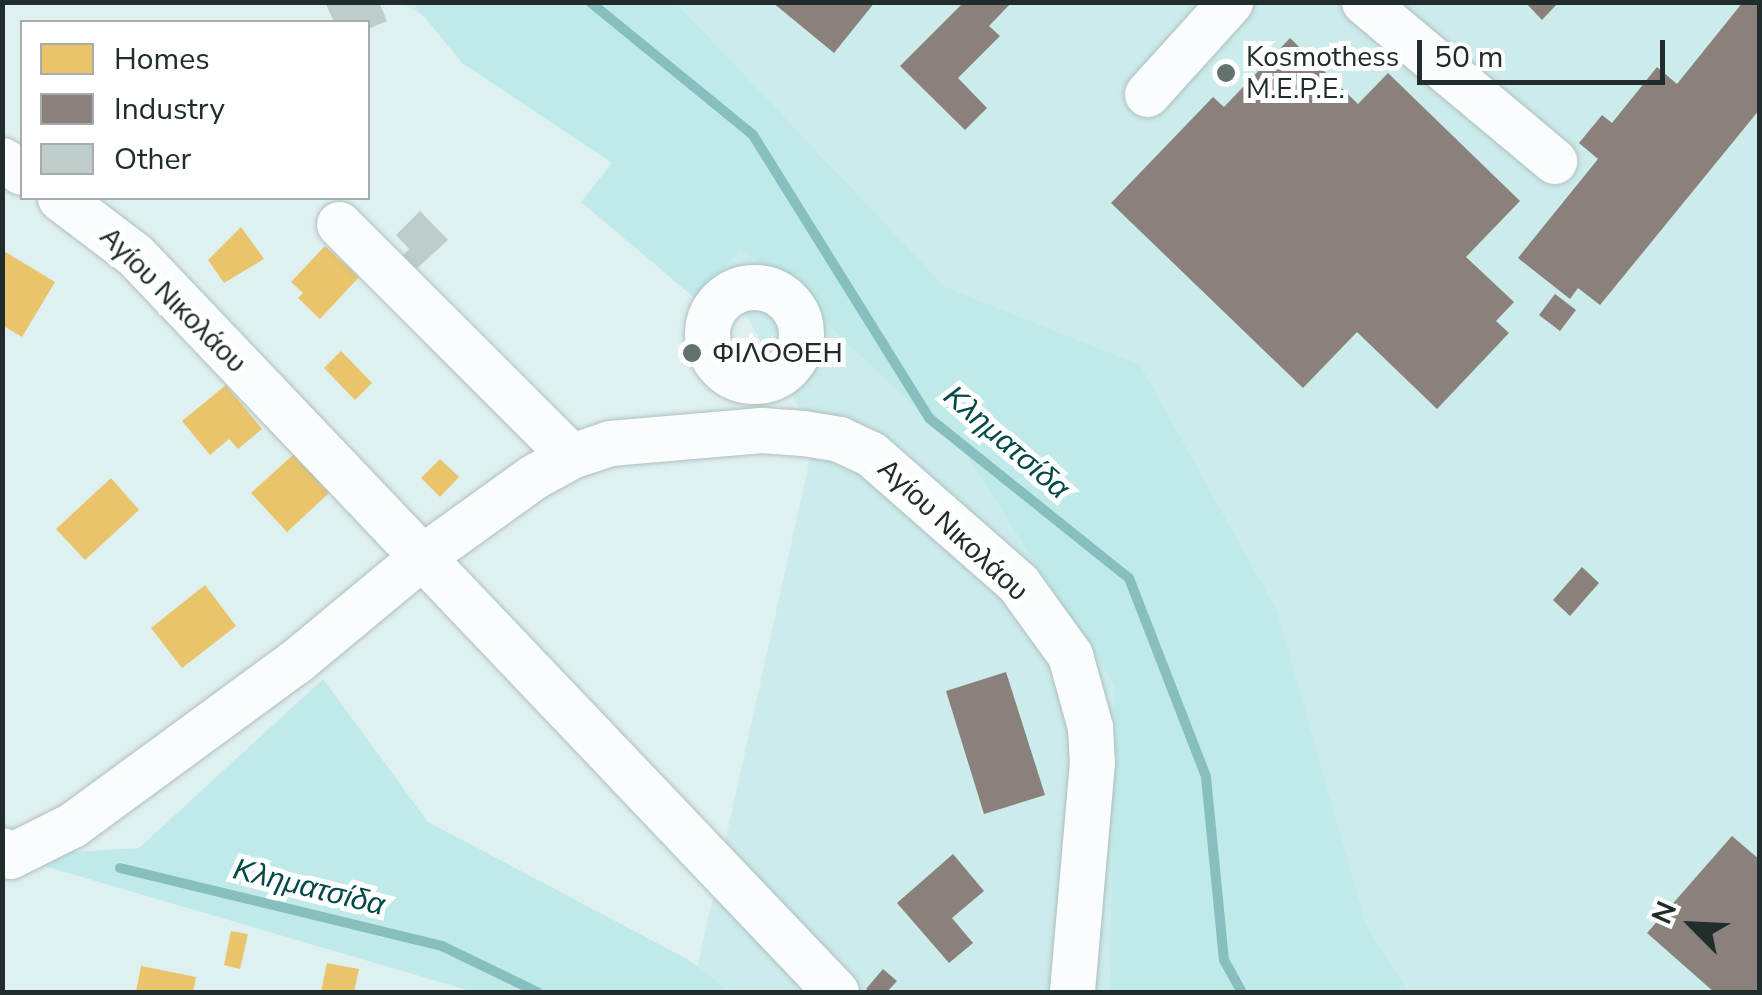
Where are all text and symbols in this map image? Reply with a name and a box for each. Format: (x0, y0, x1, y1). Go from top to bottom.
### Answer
legend (20, 20, 370, 200)
scale bar (1422, 20, 1670, 82)
text: 50 m (1434, 37, 1503, 78)
text: Homes (114, 39, 210, 80)
place label: Kosmothess M.E.P.E. (1246, 40, 1399, 106)
marker: Kosmothess M.E.P.E. (1215, 62, 1237, 84)
text: Industry (114, 89, 225, 130)
text: Other (114, 139, 191, 180)
street label: Αγίου Νικολάου (93, 220, 253, 380)
place label: ΦΙΛΟΘΕΗ (712, 336, 843, 370)
marker: ΦΙΛΟΘΕΗ (681, 342, 703, 364)
water label: Κληματσίδα (936, 379, 1076, 507)
street label: Αγίου Νικολάου (871, 452, 1035, 608)
water label: Κληματσίδα (230, 852, 388, 924)
north arrow (1642, 875, 1742, 975)
text: N (1643, 896, 1686, 930)

